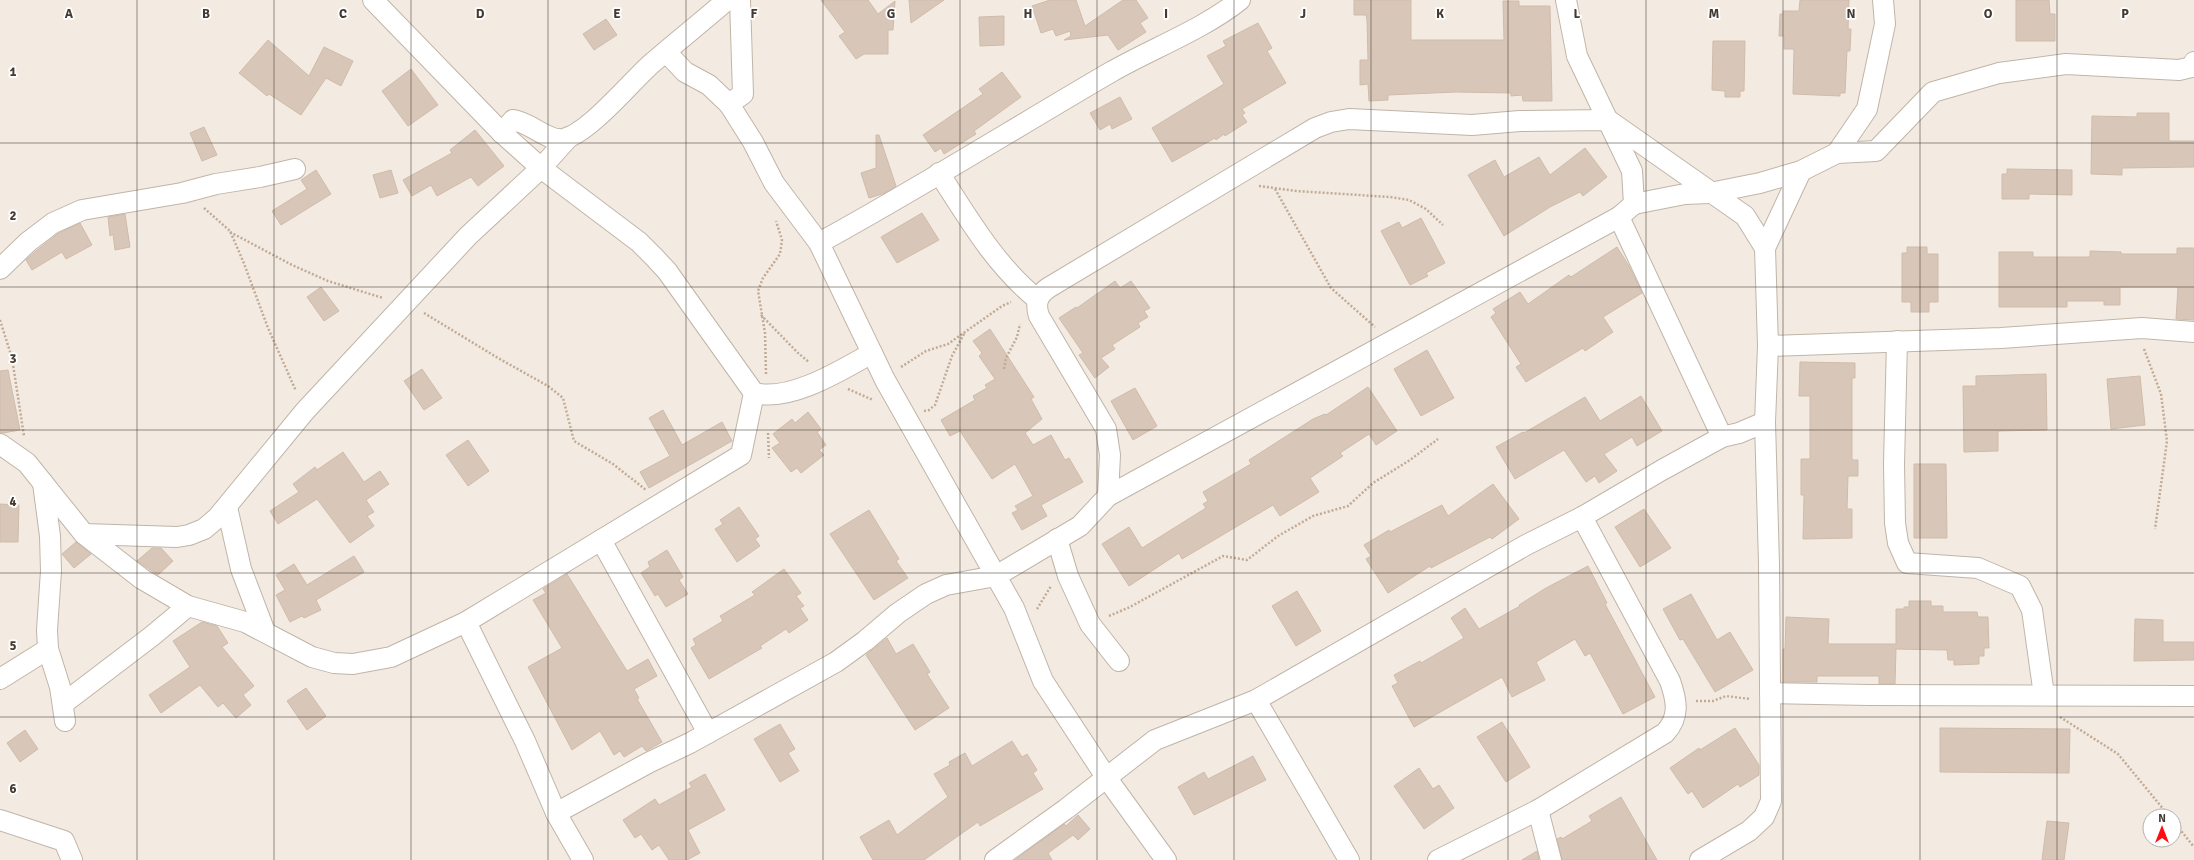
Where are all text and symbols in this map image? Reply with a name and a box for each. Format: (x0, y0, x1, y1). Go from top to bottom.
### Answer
text: A (65, 6, 74, 22)
text: B (202, 6, 210, 22)
text: C (339, 6, 347, 22)
text: D (476, 6, 485, 22)
text: E (613, 6, 621, 22)
text: F (751, 6, 758, 22)
text: G (887, 6, 895, 22)
text: H (1024, 6, 1032, 22)
text: I (1164, 6, 1168, 22)
text: J (1300, 6, 1306, 22)
text: K (1436, 6, 1444, 22)
text: L (1574, 6, 1581, 22)
text: M (1709, 6, 1720, 22)
text: N (1846, 6, 1856, 22)
text: O (1984, 6, 1993, 22)
text: P (2121, 6, 2129, 22)
text: 1 (9, 64, 17, 80)
text: 2 (9, 208, 17, 224)
text: 3 (9, 351, 17, 367)
text: 4 (9, 494, 17, 510)
text: 5 (9, 638, 17, 654)
text: 6 (9, 781, 17, 797)
north arrow (2142, 808, 2182, 848)
text: N (2158, 812, 2166, 825)

